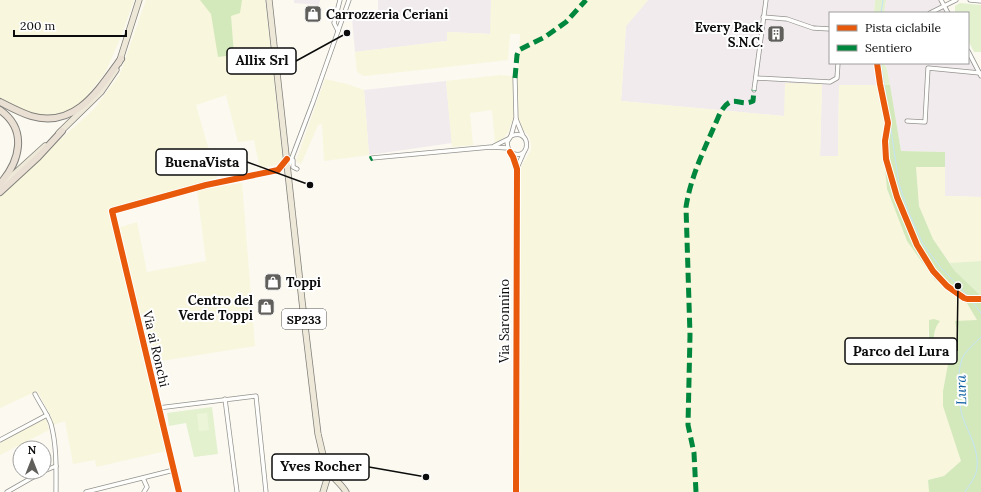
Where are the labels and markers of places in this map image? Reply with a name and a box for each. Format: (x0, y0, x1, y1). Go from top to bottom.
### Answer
shop icon: Carrozzeria Ceriani (303, 4, 323, 24)
place label: Carrozzeria Ceriani (326, 6, 448, 23)
place label: Every Pack S.N.C. (695, 19, 763, 51)
building icon: Every Pack S.N.C. (766, 24, 786, 44)
callout: Allix Srl (227, 48, 296, 74)
callout: BuenaVista (156, 149, 247, 175)
shop icon: Toppi (263, 272, 283, 292)
place label: Toppi (286, 274, 321, 291)
place label: Centro del Verde Toppi (179, 292, 253, 324)
shop icon: Centro del Verde Toppi (256, 297, 276, 317)
callout: Parco del Lura (845, 338, 957, 364)
callout: Yves Rocher (272, 454, 369, 480)

